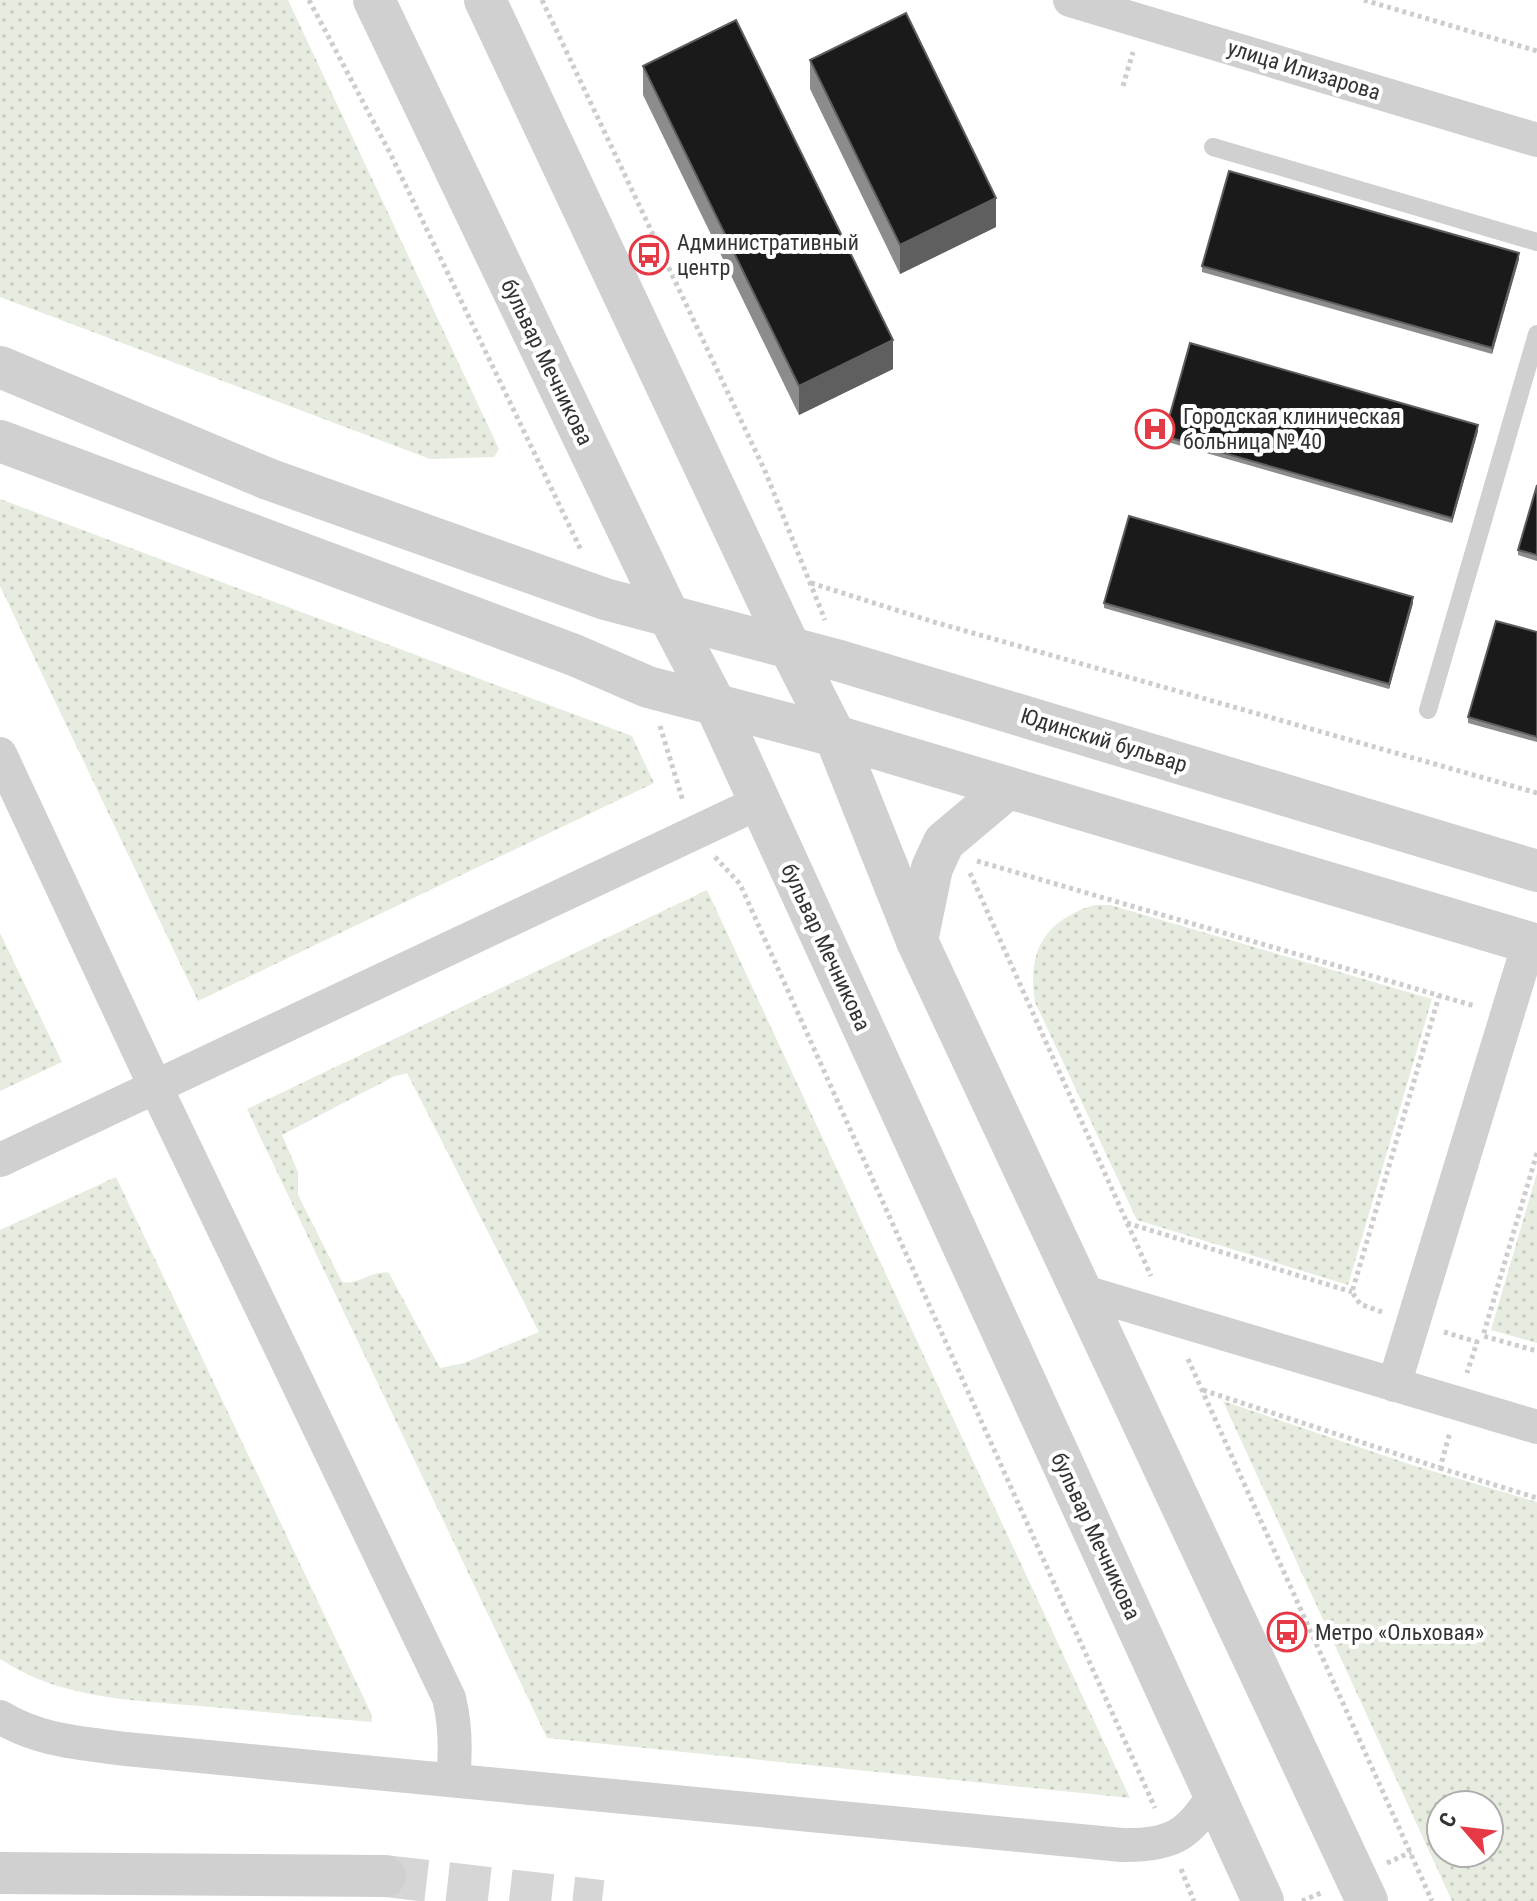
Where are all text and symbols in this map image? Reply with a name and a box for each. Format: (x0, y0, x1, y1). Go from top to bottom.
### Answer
street label: улица Илизарова (1225, 35, 1383, 105)
place label: Административный центр (677, 230, 859, 280)
bus stop icon: Административный центр (628, 234, 670, 276)
street label: бульвар Мечникова (496, 275, 598, 449)
place label: Городская клиническая больница № 40 (1183, 404, 1401, 454)
hospital icon: Городская клиническая больница № 40 (1134, 408, 1176, 450)
street label: Юдинский бульвар (1018, 703, 1190, 777)
street label: бульвар Мечникова (776, 859, 876, 1035)
street label: бульвар Мечникова (1046, 1448, 1146, 1624)
bus stop icon: Метро «Ольховая» (1266, 1611, 1308, 1653)
place label: Метро «Ольховая» (1315, 1620, 1484, 1645)
north arrow (1425, 1789, 1505, 1869)
text: С (1434, 1808, 1462, 1831)

